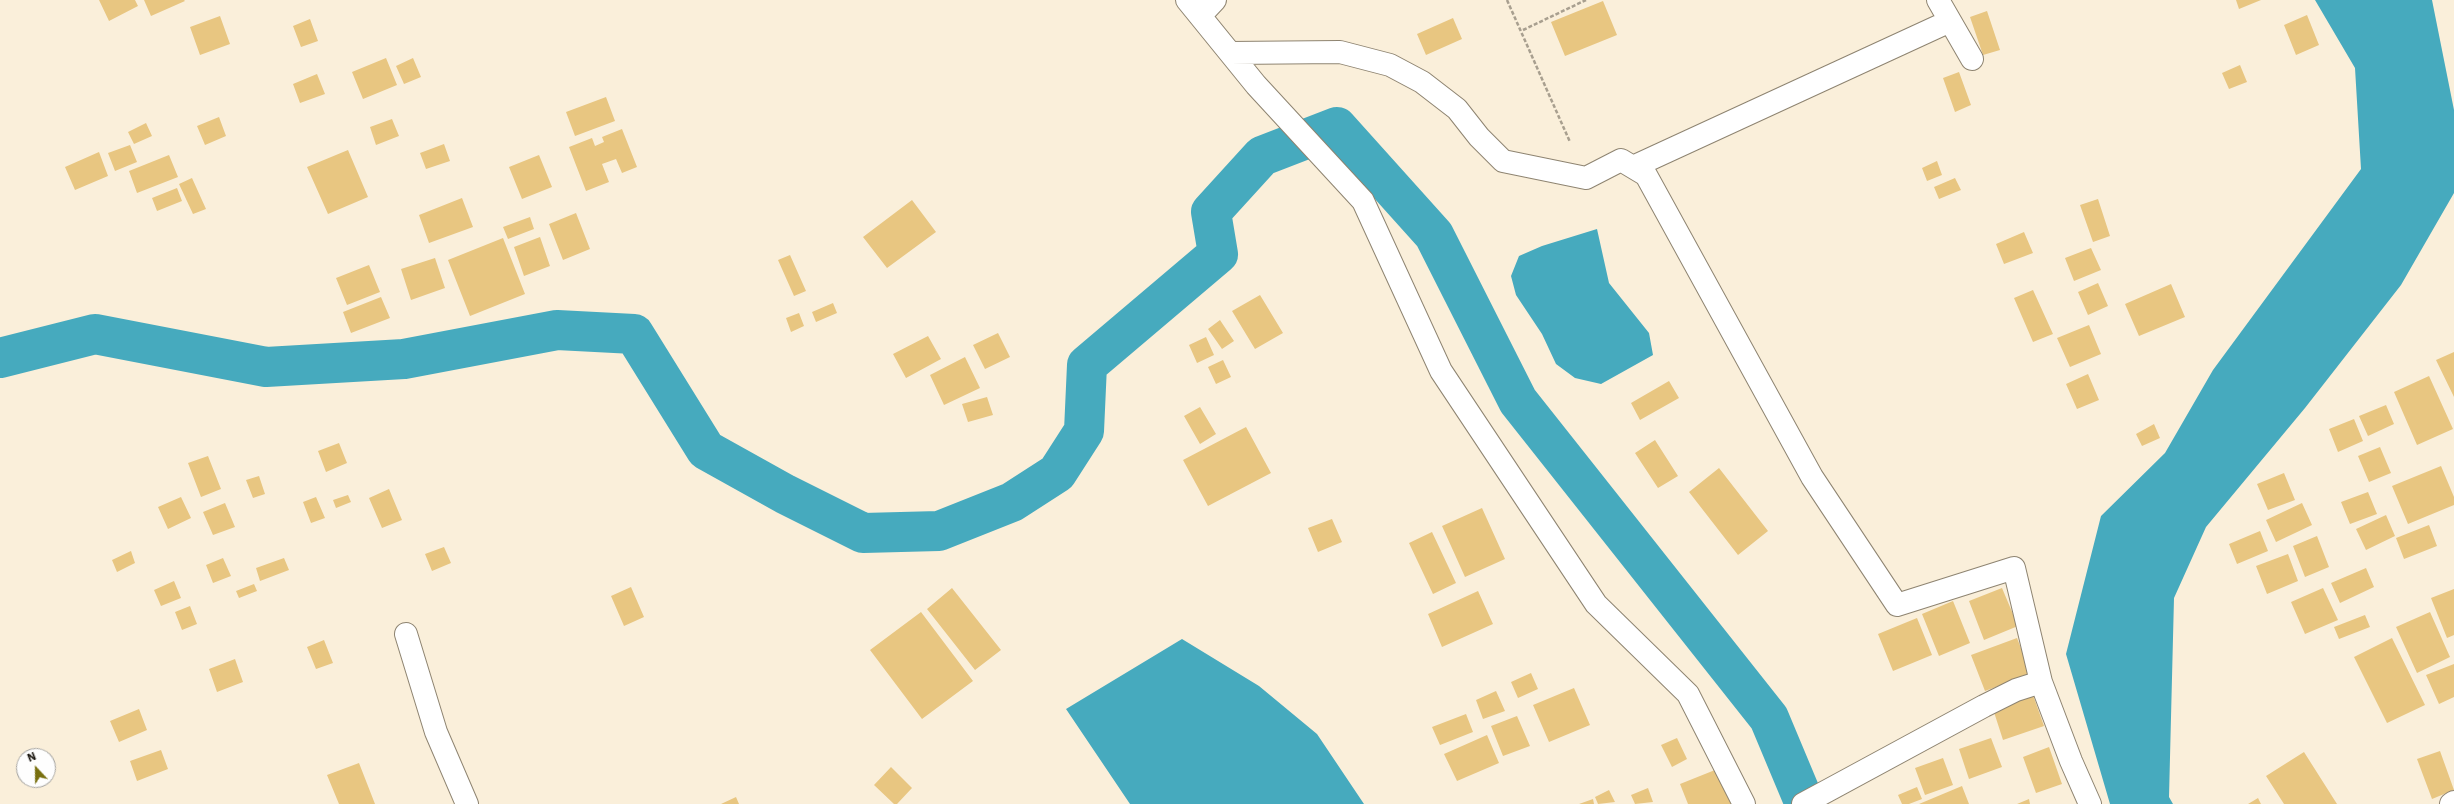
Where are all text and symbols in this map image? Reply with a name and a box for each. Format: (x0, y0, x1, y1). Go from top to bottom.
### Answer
north arrow (16, 748, 56, 788)
text: N (25, 750, 38, 765)

